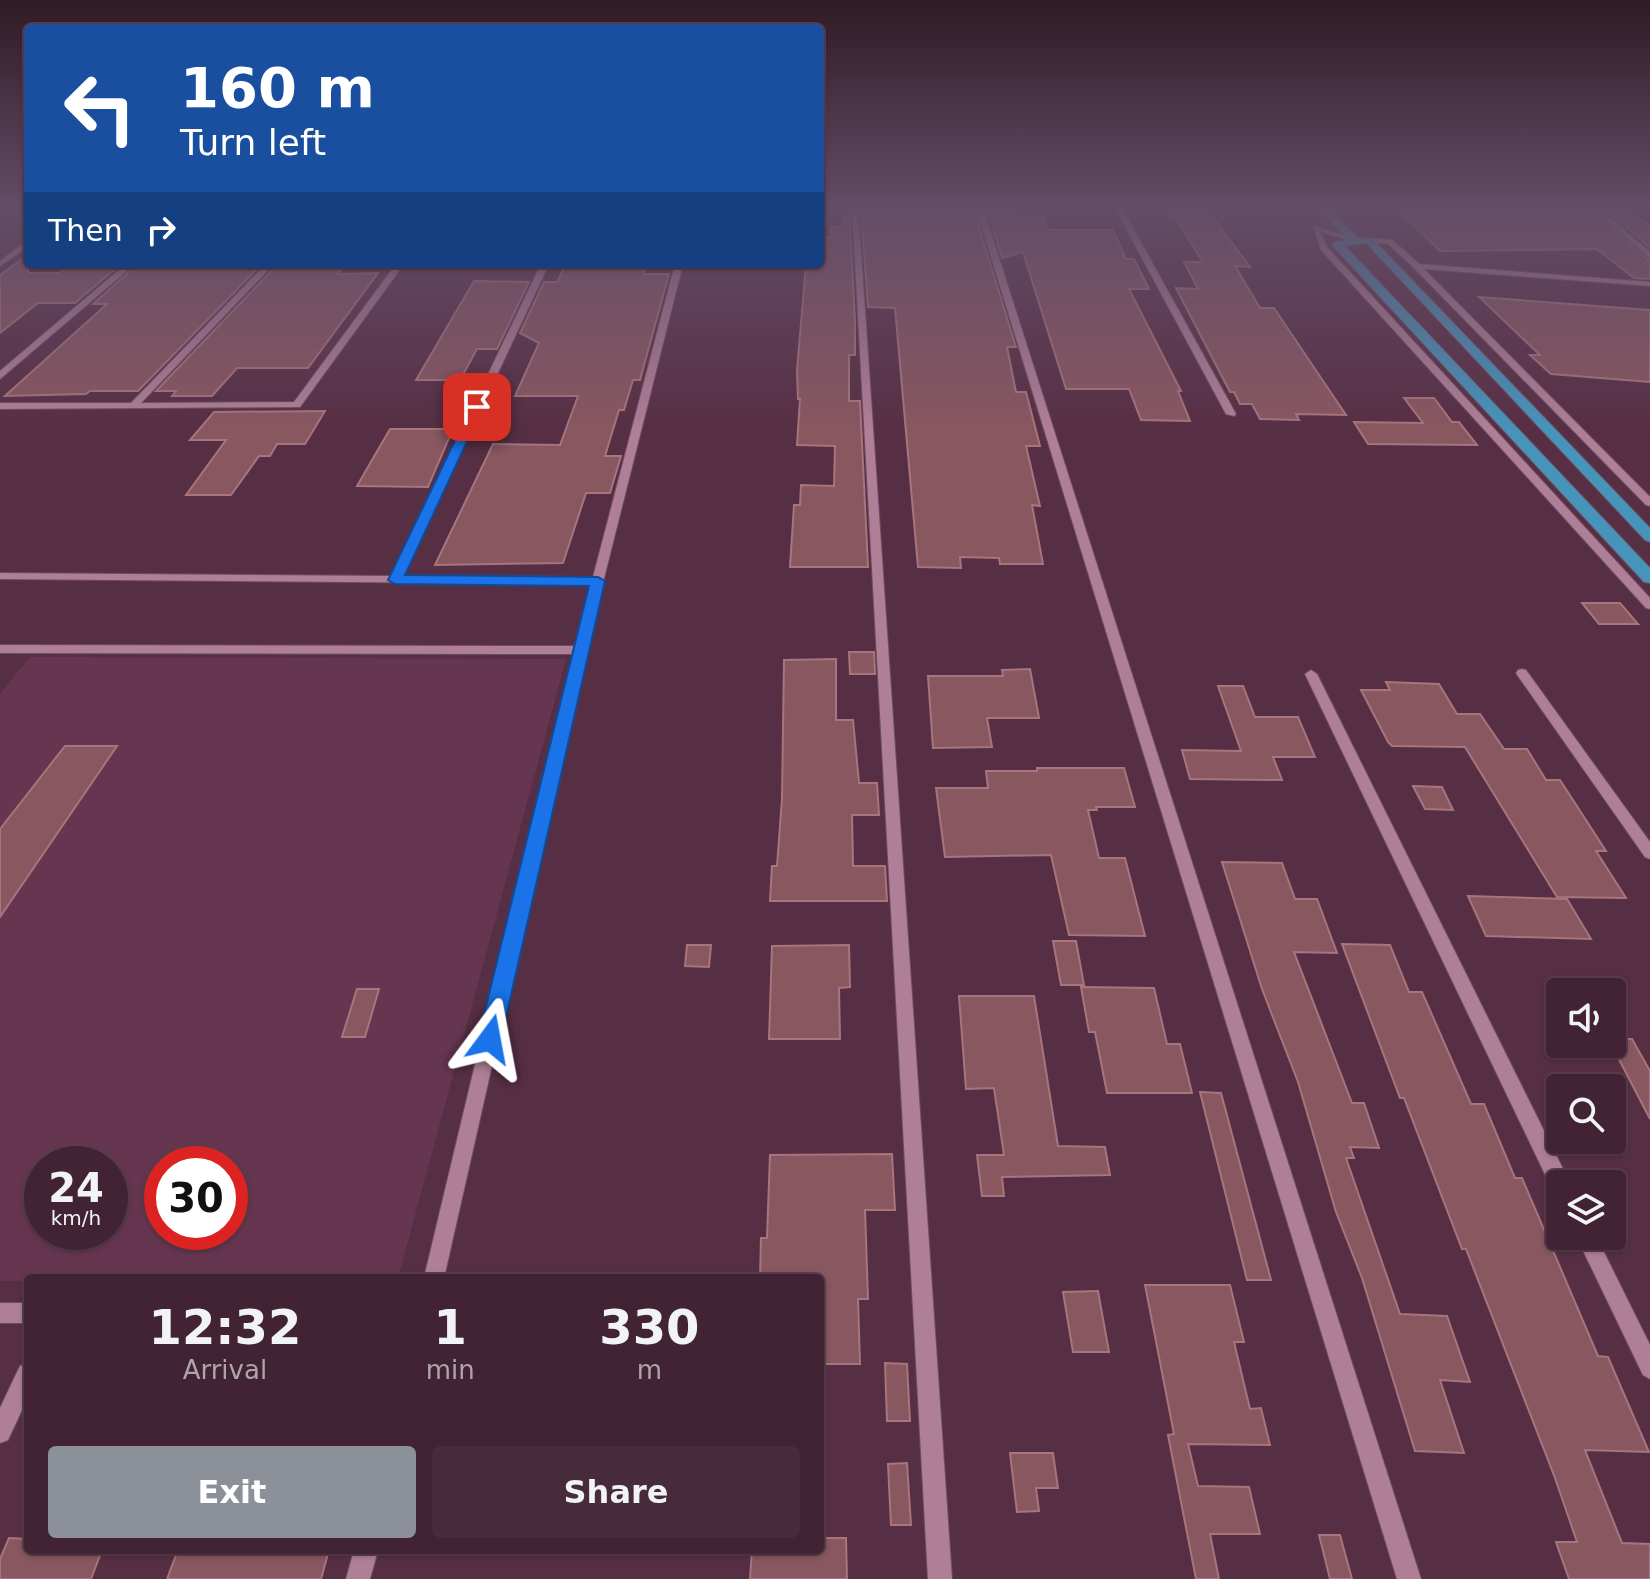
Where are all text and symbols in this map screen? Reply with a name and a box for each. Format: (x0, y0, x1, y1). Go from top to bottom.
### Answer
text: 160 m (180, 55, 375, 120)
icon: left (48, 56, 152, 160)
text: Turn left (180, 122, 326, 163)
icon: right (139, 208, 183, 252)
text: Then (48, 213, 123, 248)
pin (443, 373, 511, 441)
icon: arrive (455, 385, 499, 429)
map controls (1546, 978, 1626, 1250)
button: sound (1546, 978, 1626, 1058)
position arrow (448, 997, 532, 1081)
button: search (1546, 1074, 1626, 1154)
speed limit sign: 30 (144, 1146, 248, 1250)
text: 24 (48, 1165, 104, 1211)
button: layers (1546, 1170, 1626, 1250)
text: km/h (51, 1206, 101, 1230)
text: 12:32 (148, 1299, 301, 1355)
text: 1 (434, 1299, 467, 1355)
text: 330 (599, 1299, 699, 1355)
text: Arrival (183, 1355, 267, 1385)
text: min (426, 1355, 475, 1385)
text: m (637, 1355, 662, 1385)
button: Exit (48, 1446, 416, 1538)
button: Share (432, 1446, 800, 1538)

